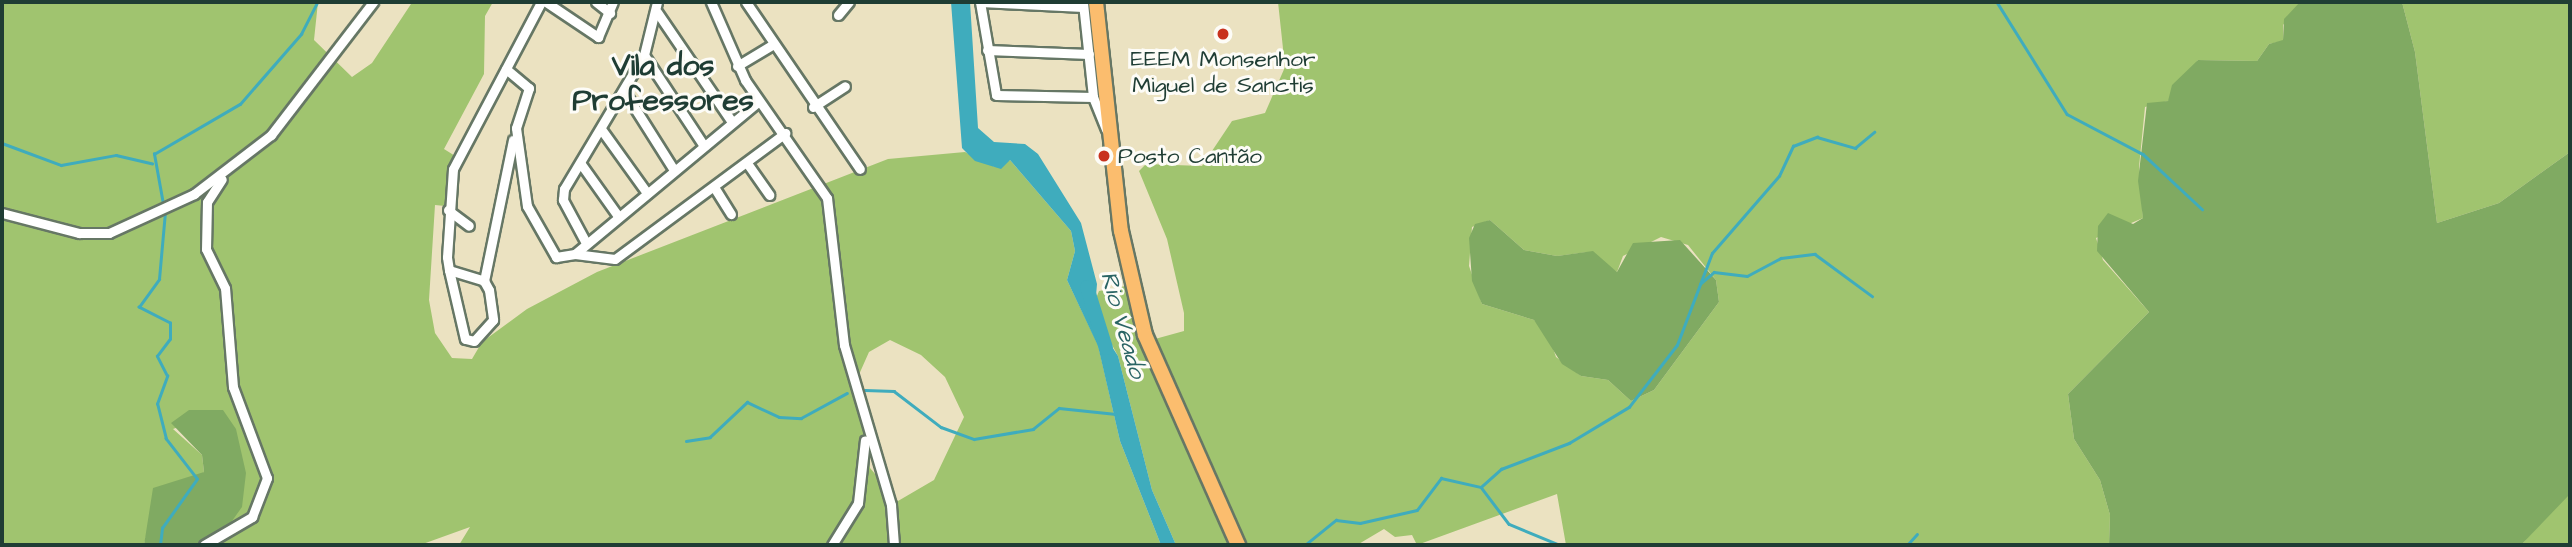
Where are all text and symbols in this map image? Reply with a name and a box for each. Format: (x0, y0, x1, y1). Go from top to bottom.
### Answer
marker: EEEM Monsenhor Miguel de Sanctis (1215, 26, 1231, 42)
place label: EEEM Monsenhor Miguel de Sanctis (1130, 45, 1316, 99)
district label: Vila dos Professores (572, 48, 754, 118)
place label: Posto Cantão (1118, 142, 1262, 170)
marker: Posto Cantão (1096, 148, 1112, 164)
water label: Rio Veado (1093, 268, 1151, 382)

